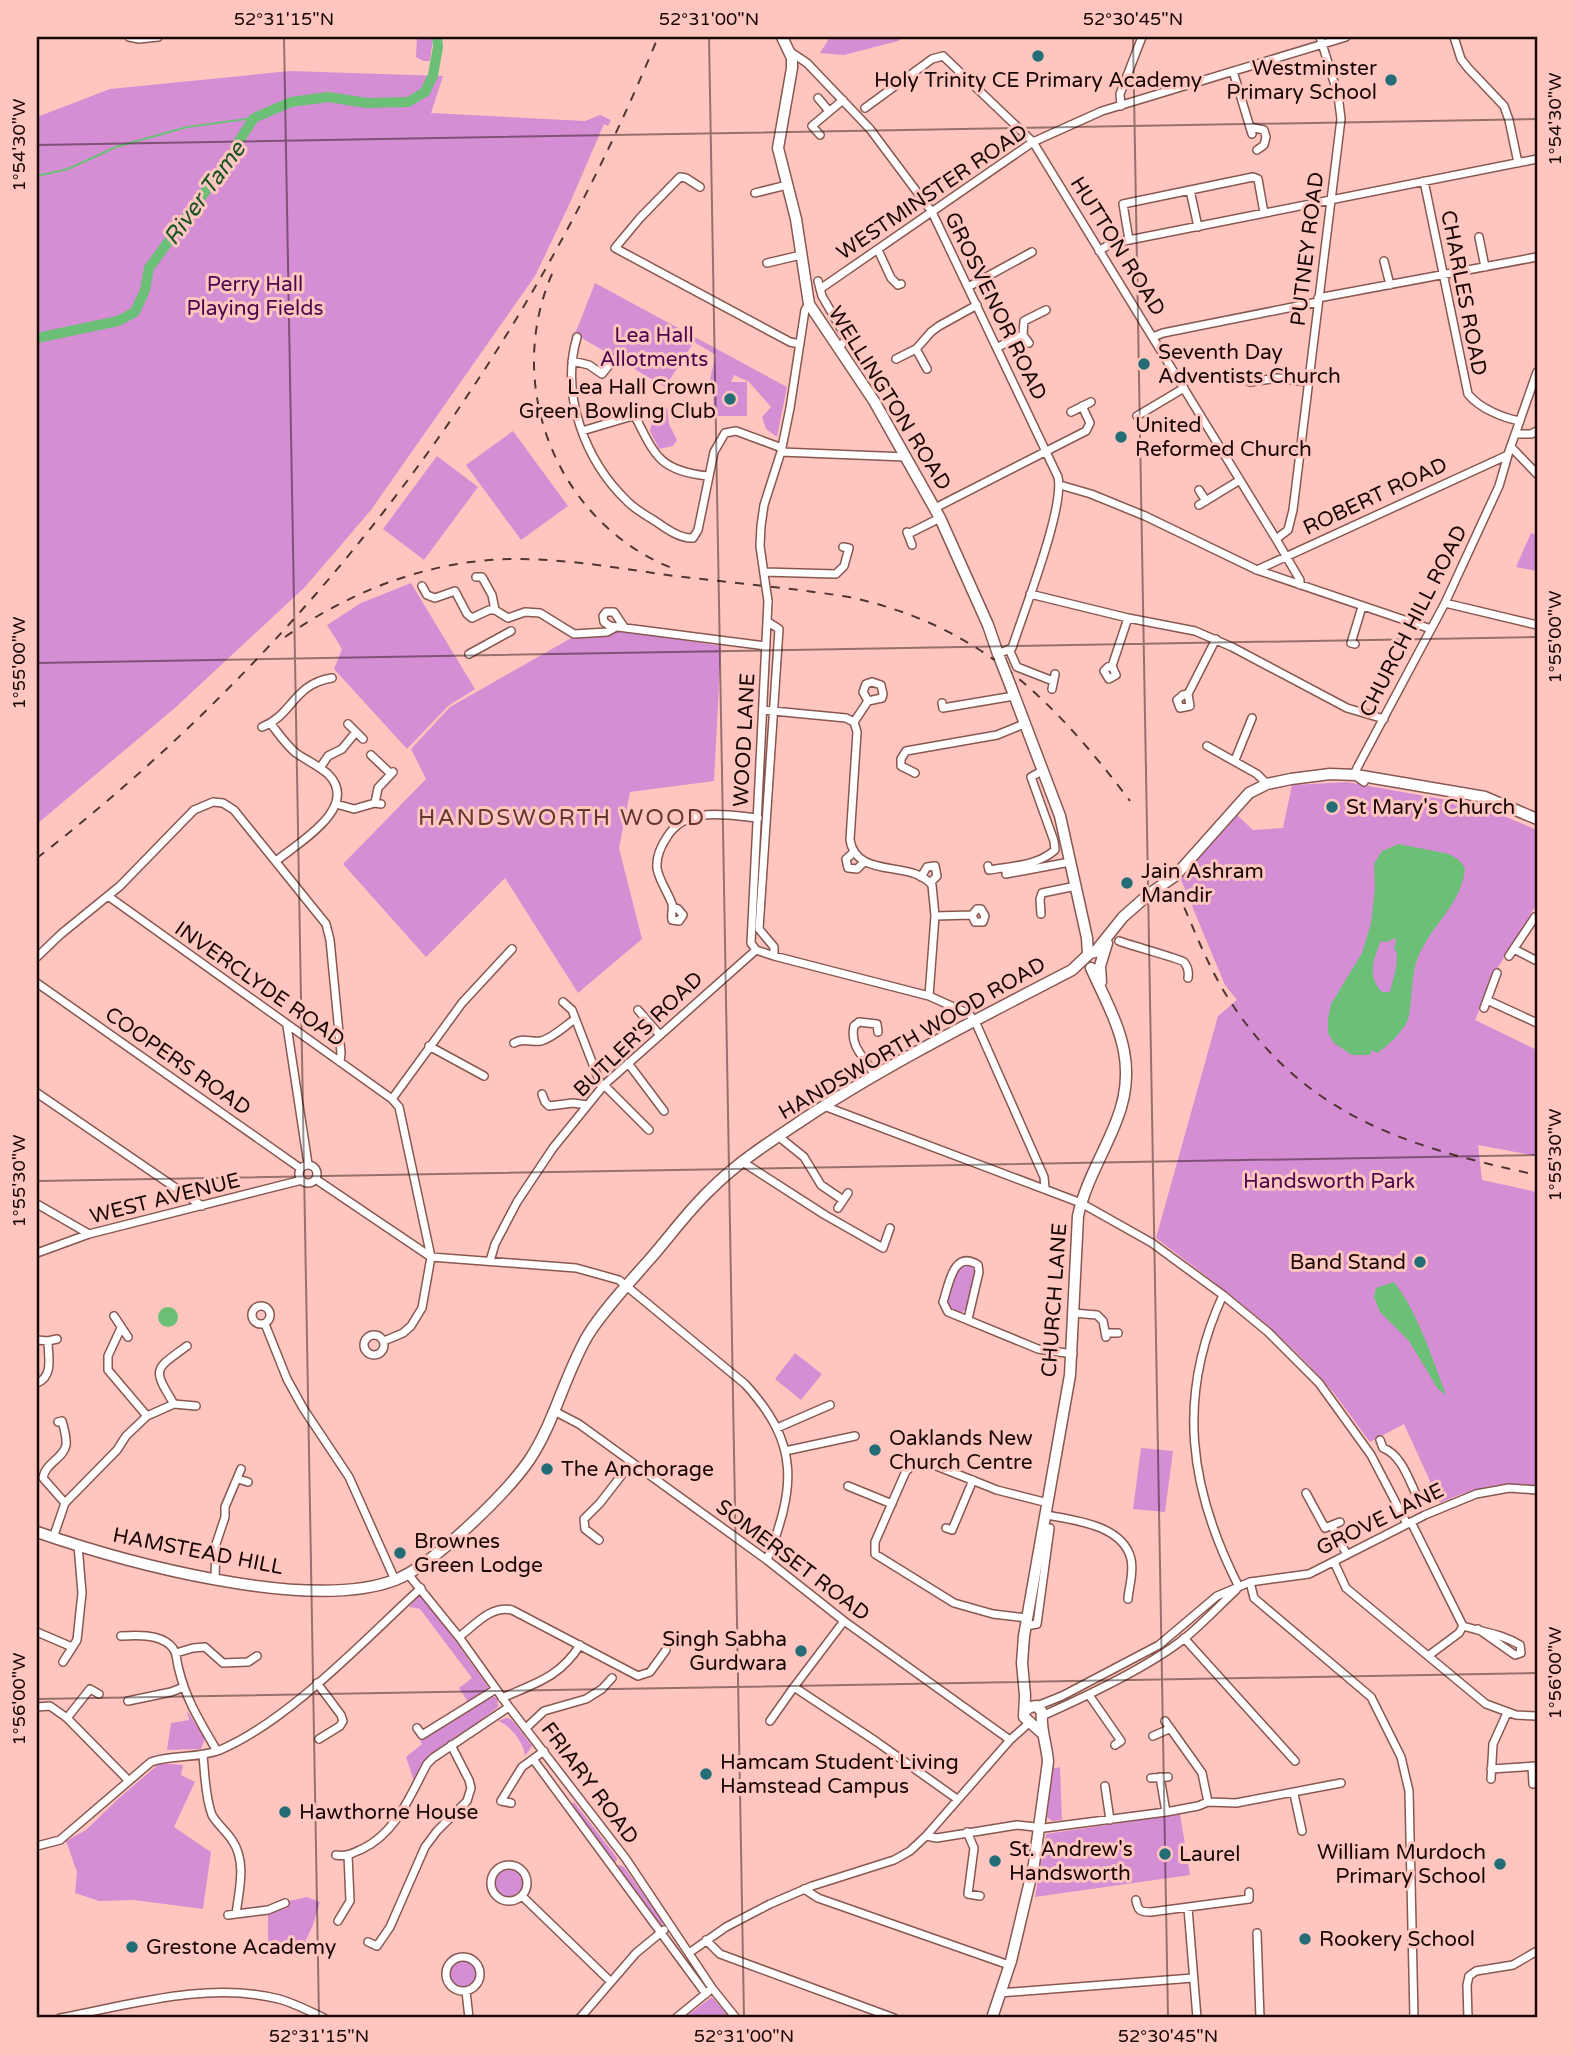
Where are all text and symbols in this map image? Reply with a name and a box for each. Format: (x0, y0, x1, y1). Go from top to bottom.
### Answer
text: 52°31'15"N (234, 8, 334, 30)
text: 52°31'00"N (659, 8, 759, 30)
text: 52°30'45"N (1083, 8, 1183, 30)
marker: Holy Trinity CE Primary Academy (1030, 48, 1046, 64)
place label: Westminster Primary School (1226, 56, 1377, 105)
place label: Holy Trinity CE Primary Academy (874, 68, 1202, 93)
marker: Westminster Primary School (1383, 72, 1399, 88)
text: 1°54'30"W (1544, 73, 1566, 165)
text: 1°54'30"W (8, 99, 30, 191)
street label: WESTMINSTER ROAD (832, 119, 1032, 266)
water label: River Tame (158, 135, 253, 251)
street label: PUTNEY ROAD (1286, 171, 1329, 328)
street label: HUTTON ROAD (1065, 172, 1170, 320)
street label: GROSVENOR ROAD (939, 208, 1052, 404)
street label: CHARLES ROAD (1435, 208, 1492, 378)
park label: Perry Hall Playing Fields (186, 272, 324, 321)
street label: WELLINGTON ROAD (823, 302, 956, 495)
park label: Lea Hall Allotments (600, 323, 708, 372)
place label: Seventh Day Adventists Church (1158, 340, 1341, 389)
marker: Seventh Day Adventists Church (1136, 356, 1152, 372)
place label: Lea Hall Crown Green Bowling Club (519, 375, 716, 424)
marker: Lea Hall Crown Green Bowling Club (722, 391, 738, 407)
place label: United Reformed Church (1135, 413, 1312, 462)
marker: United Reformed Church (1113, 429, 1129, 445)
street label: ROBERT ROAD (1299, 452, 1451, 541)
street label: CHURCH HILL ROAD (1354, 521, 1473, 721)
text: 1°55'00"W (1544, 591, 1566, 683)
text: 1°55'00"W (8, 617, 30, 709)
street label: WOOD LANE (729, 672, 760, 808)
place label: St Mary's Church (1346, 795, 1515, 820)
marker: St Mary's Church (1324, 799, 1340, 815)
district label: HANDSWORTH WOOD (418, 804, 706, 832)
place label: Jain Ashram Mandir (1141, 859, 1264, 908)
marker: Jain Ashram Mandir (1119, 875, 1135, 891)
street label: INVERCLYDE ROAD (170, 916, 350, 1053)
street label: HANDSWORTH WOOD ROAD (774, 952, 1050, 1125)
street label: BUTLER'S ROAD (569, 966, 708, 1102)
street label: COOPERS ROAD (100, 1002, 255, 1121)
text: 1°55'30"W (1544, 1109, 1566, 1201)
text: 1°55'30"W (8, 1135, 30, 1227)
street label: WEST AVENUE (87, 1168, 243, 1229)
park label: Handsworth Park (1243, 1169, 1415, 1194)
street label: CHURCH LANE (1037, 1222, 1072, 1378)
place label: Band Stand (1290, 1250, 1406, 1275)
marker: Band Stand (1412, 1254, 1428, 1270)
place label: Oaklands New Church Centre (889, 1426, 1033, 1475)
marker: Oaklands New Church Centre (867, 1442, 883, 1458)
place label: The Anchorage (561, 1457, 714, 1482)
marker: The Anchorage (539, 1461, 555, 1477)
street label: GROVE LANE (1312, 1478, 1448, 1561)
street label: SOMERSET ROAD (711, 1494, 875, 1626)
street label: HAMSTEAD HILL (111, 1523, 285, 1580)
place label: Brownes Green Lodge (414, 1529, 543, 1578)
marker: Brownes Green Lodge (392, 1545, 408, 1561)
place label: Singh Sabha Gurdwara (662, 1627, 787, 1676)
text: 1°56'00"W (1544, 1627, 1566, 1719)
marker: Singh Sabha Gurdwara (793, 1643, 809, 1659)
text: 1°56'00"W (8, 1653, 30, 1745)
street label: FRIARY ROAD (536, 1717, 644, 1849)
place label: Hamcam Student Living Hamstead Campus (720, 1750, 959, 1799)
marker: Hamcam Student Living Hamstead Campus (698, 1766, 714, 1782)
place label: Hawthorne House (299, 1800, 478, 1825)
marker: Hawthorne House (277, 1804, 293, 1820)
place label: St. Andrew's Handsworth (1009, 1837, 1133, 1886)
place label: William Murdoch Primary School (1317, 1840, 1486, 1889)
place label: Laurel (1179, 1842, 1240, 1867)
marker: Laurel (1157, 1846, 1173, 1862)
marker: St. Andrew's Handsworth (987, 1853, 1003, 1869)
marker: William Murdoch Primary School (1492, 1856, 1508, 1872)
place label: Rookery School (1319, 1927, 1475, 1952)
marker: Rookery School (1297, 1931, 1313, 1947)
place label: Grestone Academy (146, 1935, 336, 1960)
marker: Grestone Academy (124, 1939, 140, 1955)
text: 52°31'15"N (269, 2025, 369, 2047)
text: 52°31'00"N (694, 2025, 794, 2047)
text: 52°30'45"N (1118, 2025, 1218, 2047)

